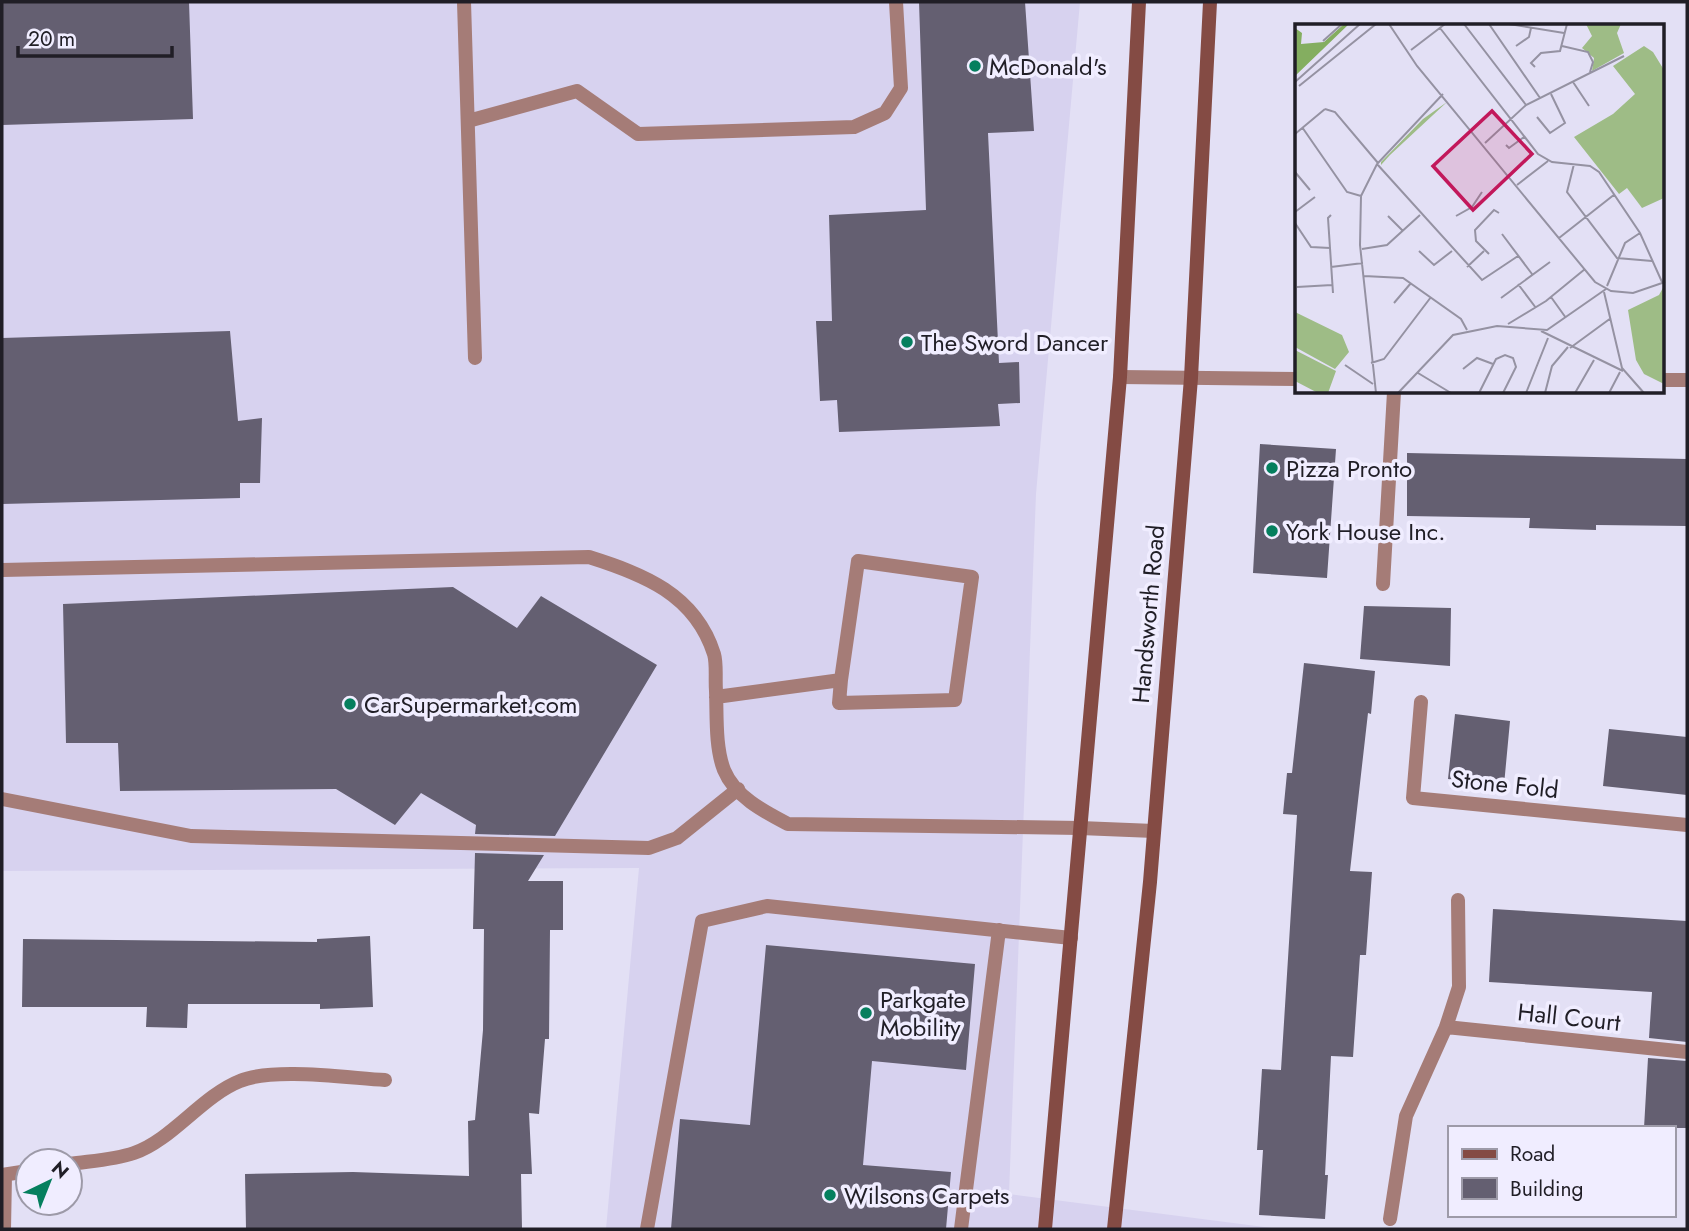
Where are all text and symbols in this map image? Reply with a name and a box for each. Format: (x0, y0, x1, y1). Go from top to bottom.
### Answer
scale bar (18, 14, 172, 58)
text: 20 m (28, 24, 75, 54)
inset map (1295, 24, 1664, 394)
place label: McDonald's (989, 49, 1107, 84)
marker: McDonald's (967, 58, 983, 74)
place label: The Sword Dancer (921, 325, 1109, 360)
marker: The Sword Dancer (899, 334, 915, 350)
place label: Pizza Pronto (1286, 451, 1412, 486)
marker: Pizza Pronto (1264, 460, 1280, 476)
place label: York House Inc. (1286, 514, 1445, 549)
street label: Handsworth Road (1123, 523, 1173, 705)
marker: York House Inc. (1264, 523, 1280, 539)
place label: CarSupermarket.com (364, 687, 578, 722)
marker: CarSupermarket.com (342, 696, 358, 712)
street label: Stone Fold (1450, 761, 1560, 807)
place label: Parkgate Mobility (880, 982, 966, 1045)
street label: Hall Court (1516, 994, 1622, 1040)
marker: Parkgate Mobility (858, 1005, 874, 1021)
legend (1448, 1126, 1675, 1217)
text: Road (1510, 1139, 1555, 1169)
north arrow (14, 1147, 84, 1217)
text: N (46, 1155, 75, 1185)
text: Building (1510, 1174, 1583, 1204)
place label: Wilsons Carpets (844, 1178, 1009, 1213)
marker: Wilsons Carpets (822, 1187, 838, 1203)

